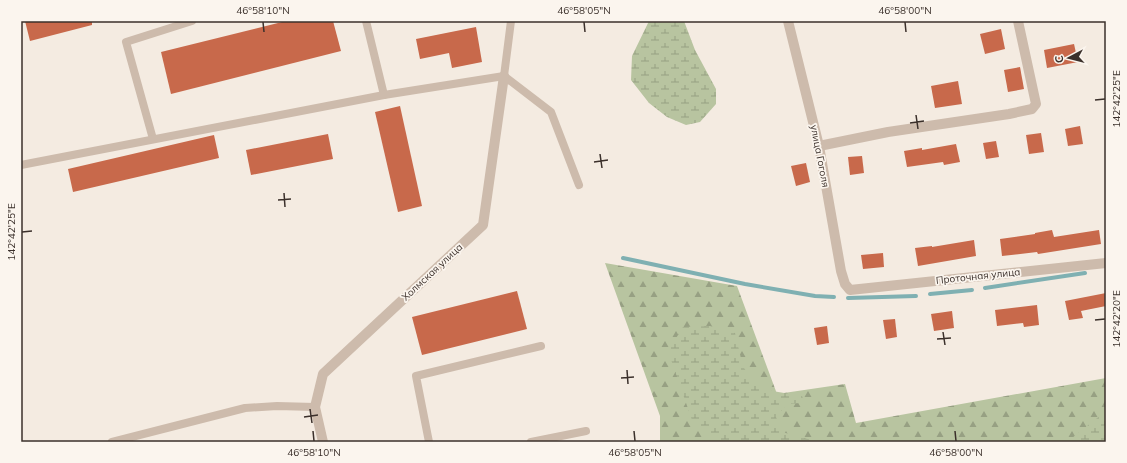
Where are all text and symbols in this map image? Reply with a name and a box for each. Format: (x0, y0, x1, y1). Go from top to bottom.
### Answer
text: 46°58'10"N (236, 4, 290, 17)
text: 46°58'05"N (557, 4, 611, 17)
text: 46°58'00"N (878, 4, 932, 17)
north arrow (1049, 38, 1089, 78)
text: С (1052, 54, 1066, 64)
text: 142°42'25"E (1110, 70, 1123, 128)
street label: улица Гоголя (808, 124, 832, 188)
text: 142°42'25"E (5, 203, 18, 261)
street label: Холмская улица (399, 240, 465, 304)
street label: Проточная улица (935, 265, 1021, 287)
text: 142°42'20"E (1110, 290, 1123, 348)
text: 46°58'10"N (287, 446, 341, 459)
text: 46°58'05"N (608, 446, 662, 459)
text: 46°58'00"N (929, 446, 983, 459)

